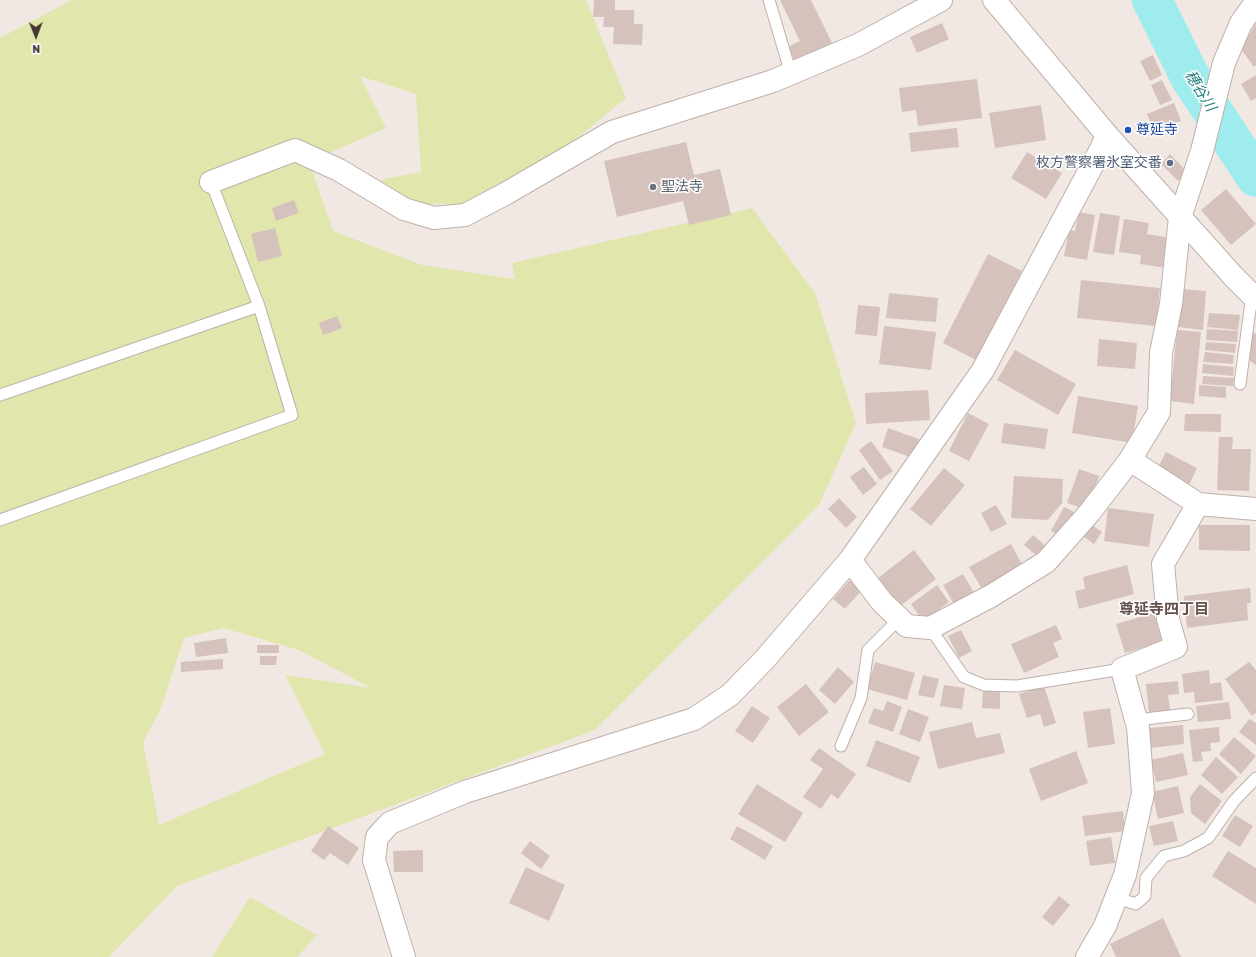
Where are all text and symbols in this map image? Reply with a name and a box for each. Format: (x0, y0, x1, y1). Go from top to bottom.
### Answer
north arrow (16, 16, 56, 56)
text: N (32, 42, 40, 55)
water label: 穂谷川 (1180, 67, 1220, 115)
place label: 尊延寺 (1136, 122, 1178, 138)
marker: 尊延寺 (1123, 125, 1133, 135)
place label: 枚方警察署氷室交番 (1036, 155, 1162, 171)
marker: 枚方警察署氷室交番 (1165, 158, 1175, 168)
place label: 聖法寺 (661, 179, 703, 195)
marker: 聖法寺 (648, 182, 658, 192)
district label: 尊延寺四丁目 (1119, 601, 1209, 619)

